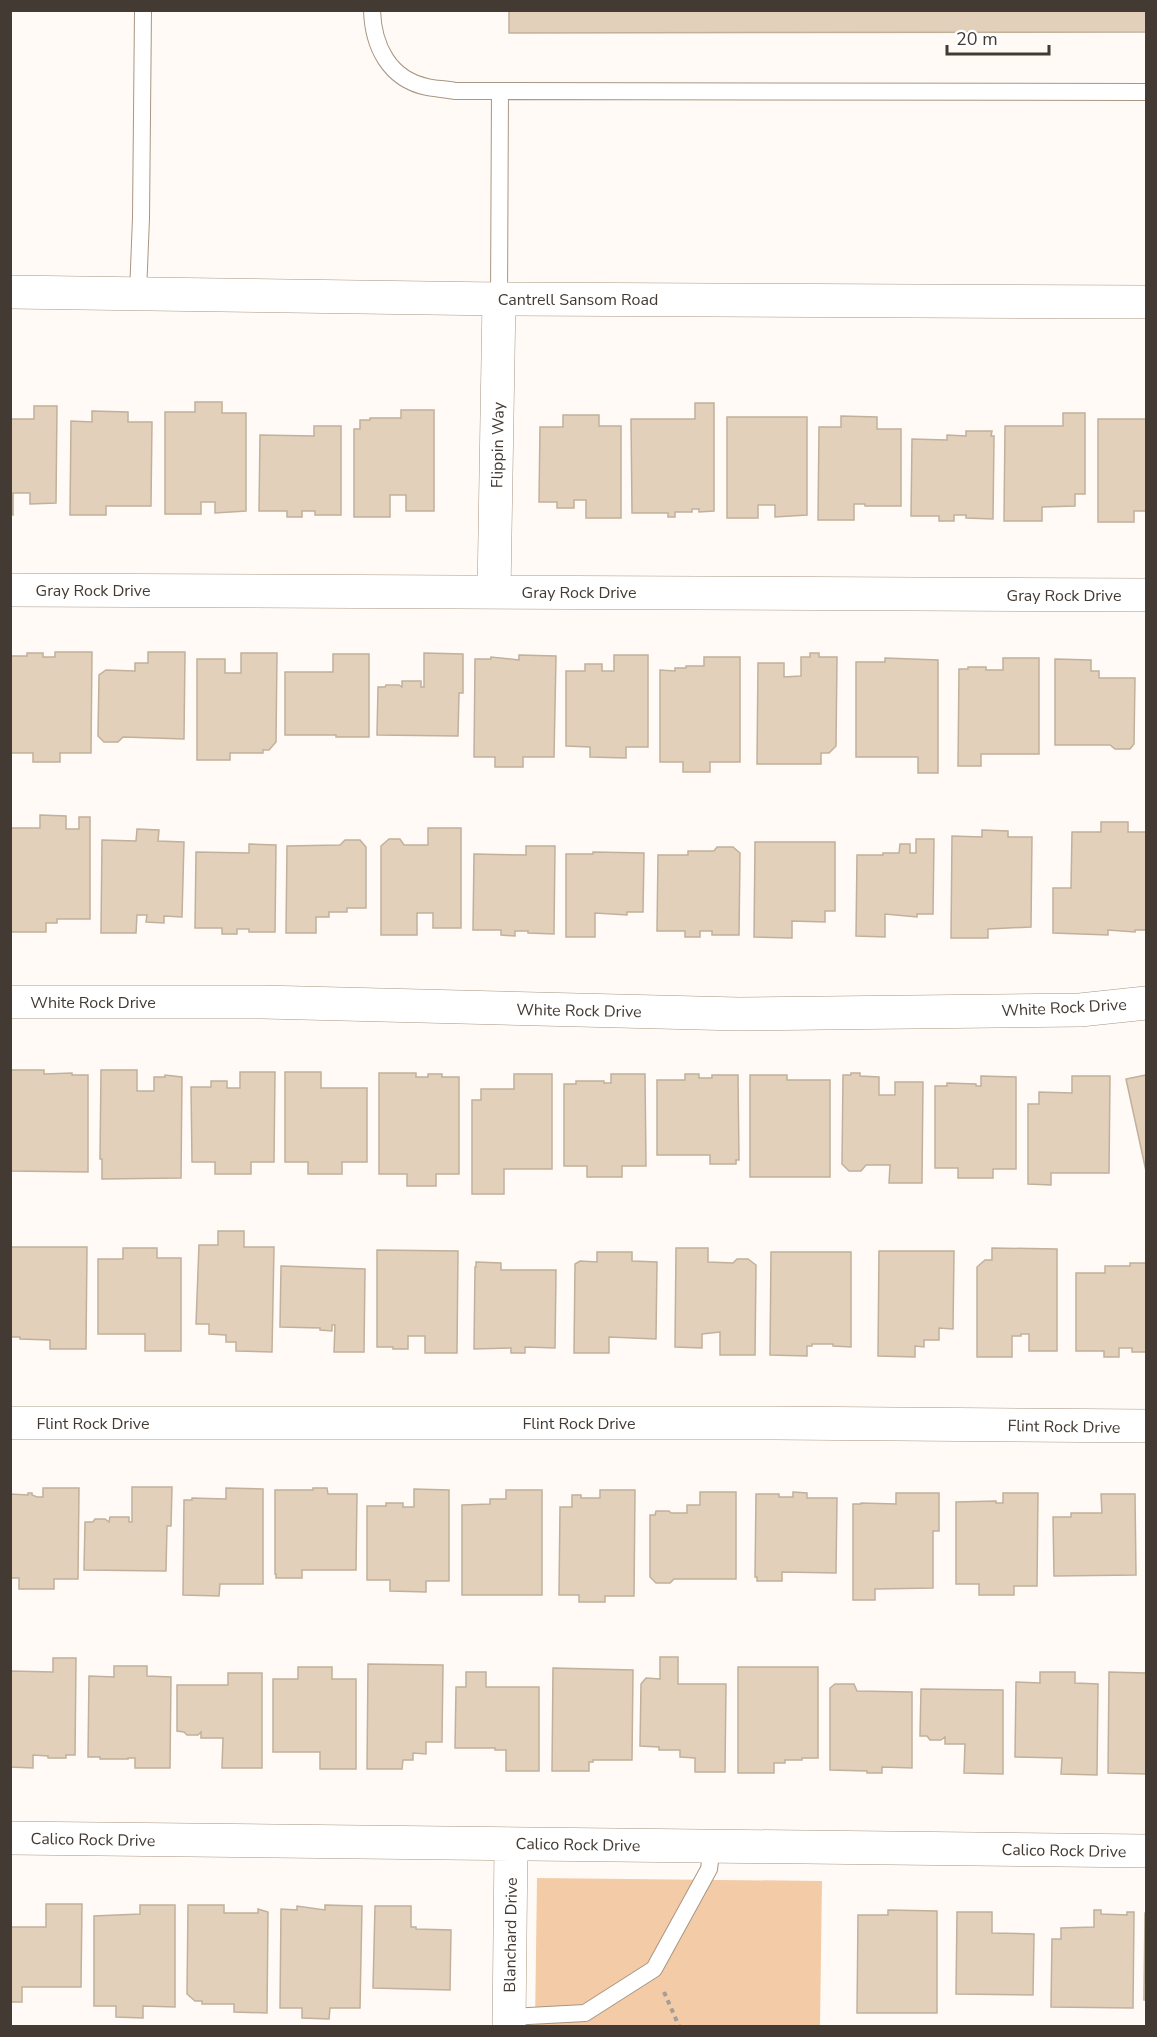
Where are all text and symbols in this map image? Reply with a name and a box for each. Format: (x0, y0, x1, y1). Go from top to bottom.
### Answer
scale bar (947, 18, 1049, 56)
text: 20 m (956, 27, 998, 51)
street label: Cantrell Sansom Road (498, 289, 658, 311)
street label: Flippin Way (486, 401, 510, 488)
street label: Gray Rock Drive (36, 580, 150, 602)
street label: Gray Rock Drive (522, 582, 636, 604)
street label: Gray Rock Drive (1007, 585, 1121, 607)
street label: White Rock Drive (30, 992, 156, 1014)
street label: White Rock Drive (1001, 994, 1127, 1022)
street label: White Rock Drive (516, 999, 642, 1023)
street label: Flint Rock Drive (37, 1413, 149, 1435)
street label: Flint Rock Drive (523, 1413, 635, 1435)
street label: Flint Rock Drive (1007, 1415, 1121, 1439)
street label: Calico Rock Drive (31, 1828, 155, 1852)
street label: Calico Rock Drive (516, 1833, 640, 1857)
street label: Calico Rock Drive (1002, 1839, 1126, 1863)
street label: Blanchard Drive (499, 1877, 523, 1993)

